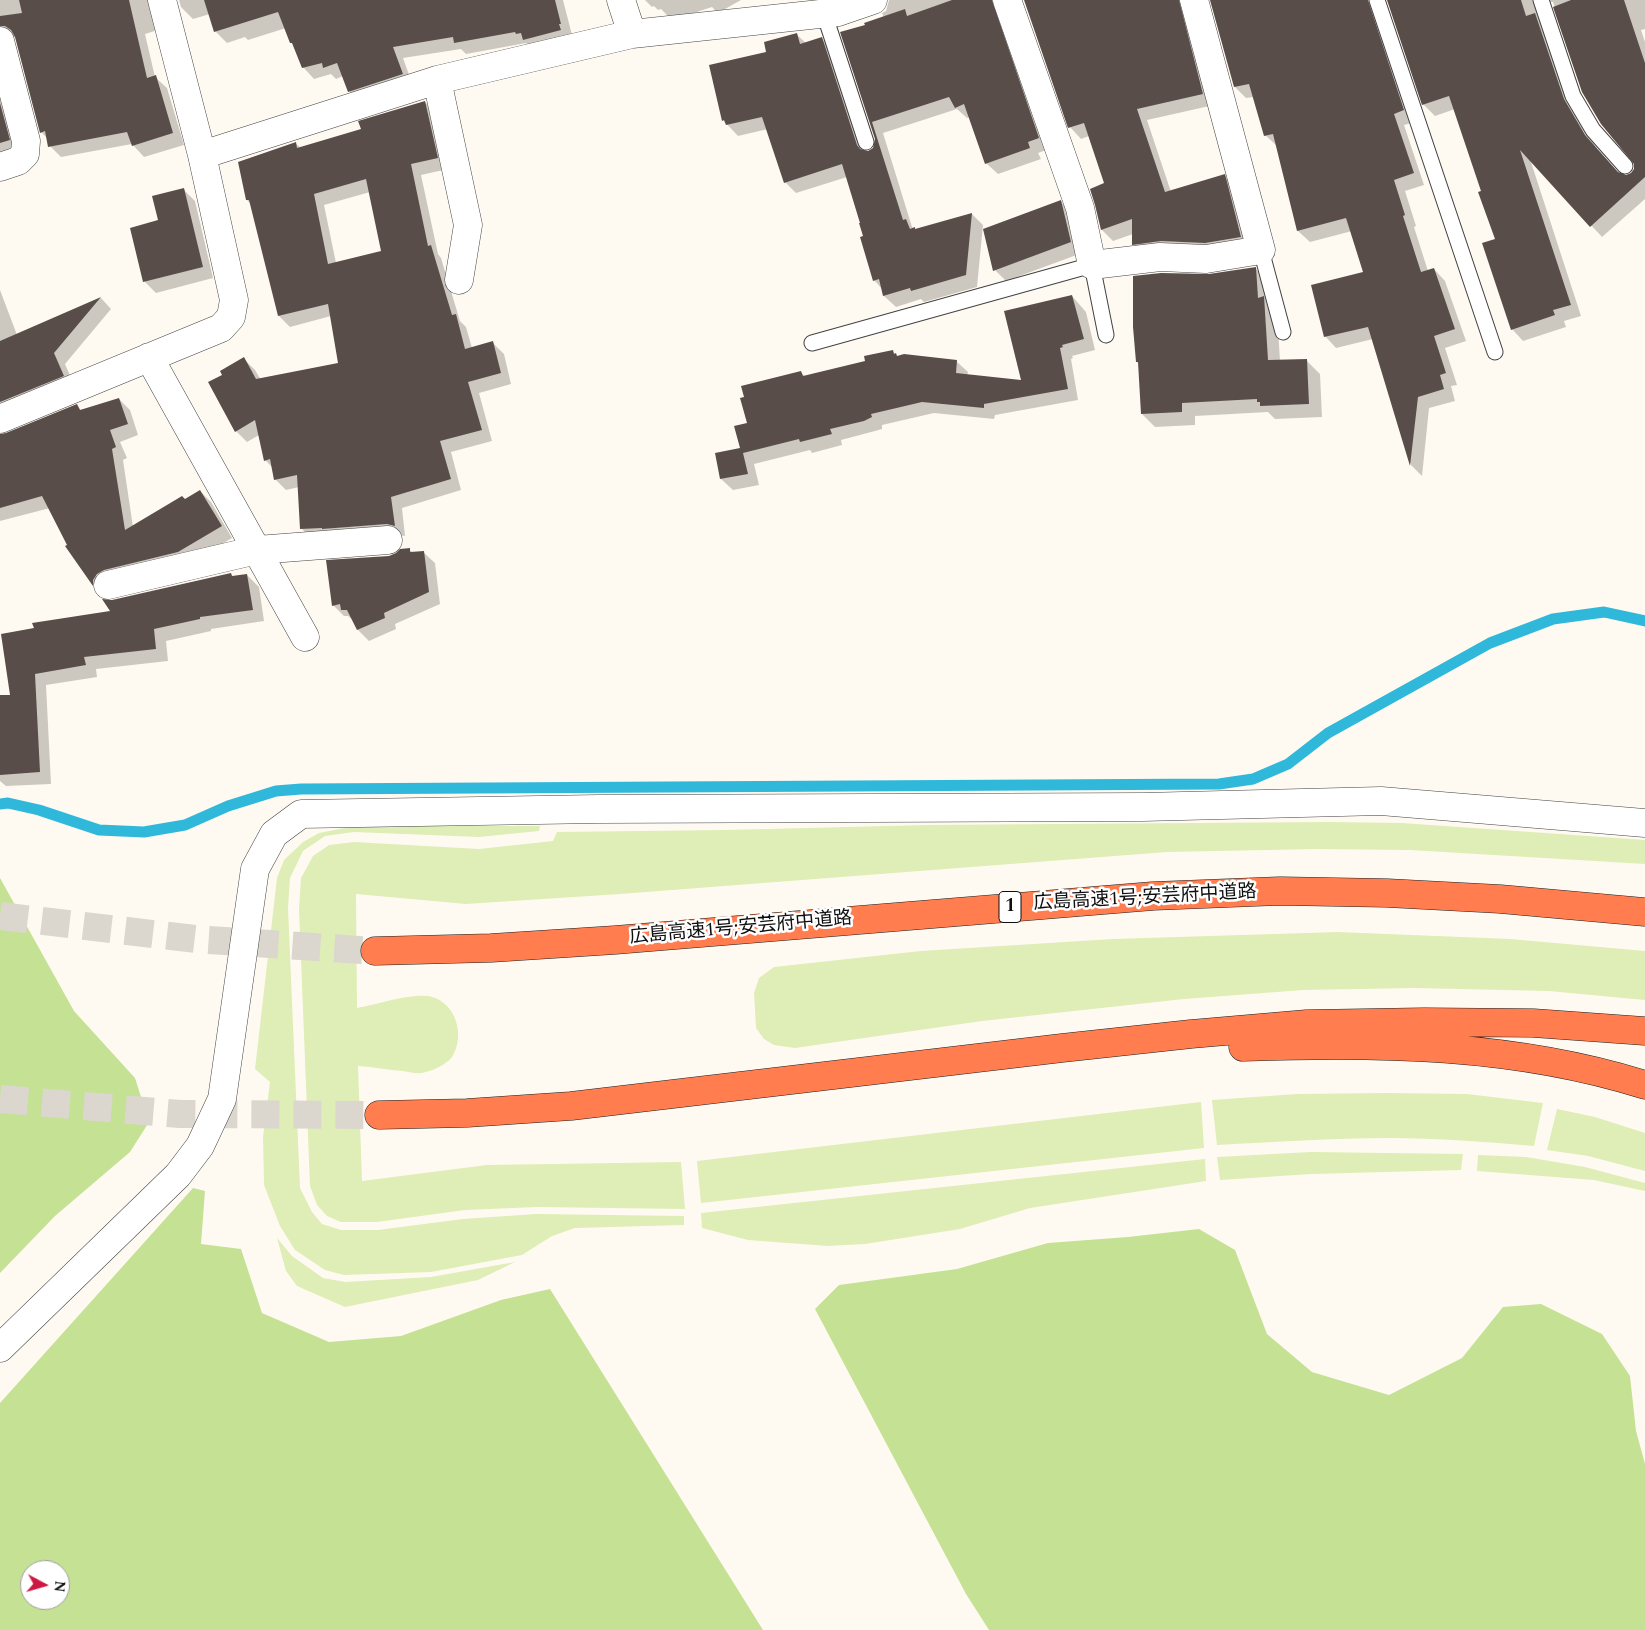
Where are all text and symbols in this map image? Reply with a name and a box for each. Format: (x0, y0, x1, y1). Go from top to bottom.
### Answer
street label: 広島高速1号;安芸府中道路 (1033, 882, 1257, 916)
road number: 1 (999, 892, 1021, 922)
street label: 広島高速1号;安芸府中道路 (629, 908, 853, 950)
north arrow (20, 1560, 70, 1610)
text: N (48, 1580, 70, 1593)

